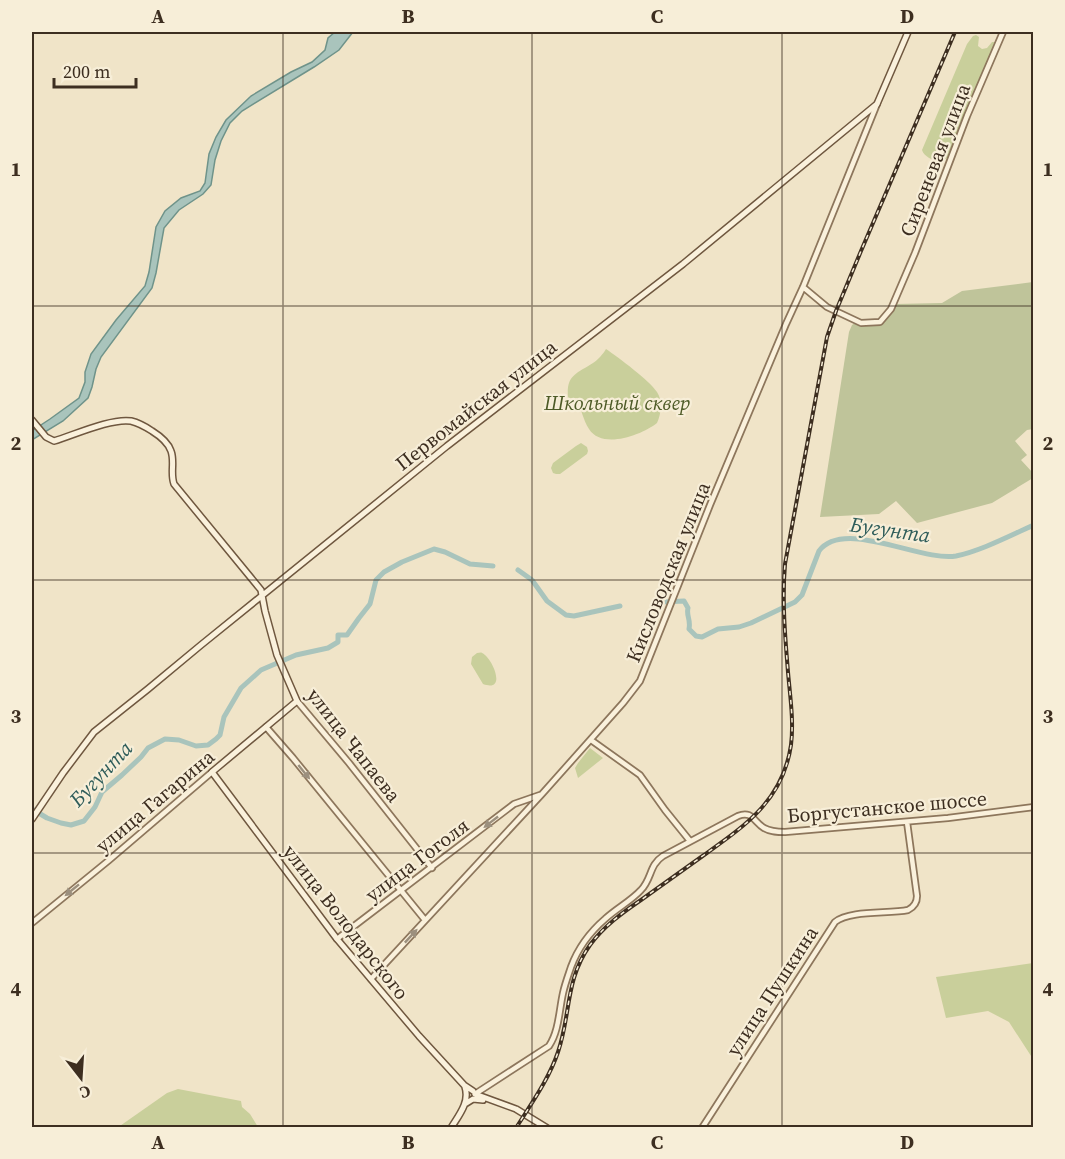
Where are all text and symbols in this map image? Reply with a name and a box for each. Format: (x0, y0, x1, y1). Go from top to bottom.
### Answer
text: A (151, 2, 165, 30)
text: B (401, 2, 415, 30)
text: C (651, 2, 663, 30)
text: D (900, 2, 914, 30)
scale bar (54, 51, 136, 89)
text: 200 m (63, 59, 110, 84)
street label: Сиреневая улица (893, 79, 977, 241)
text: 1 (11, 155, 21, 183)
text: 1 (1043, 155, 1053, 183)
street label: Первомайская улица (389, 333, 563, 477)
park label: Школьный сквер (543, 389, 690, 417)
text: 2 (11, 429, 22, 457)
text: 2 (1043, 429, 1054, 457)
street label: Кисловодская улица (619, 477, 717, 666)
water label: Бугунта (847, 509, 932, 549)
street label: улица Чапаева (300, 682, 408, 809)
text: 3 (11, 702, 22, 730)
text: 3 (1043, 702, 1054, 730)
water label: Бугунта (62, 734, 139, 814)
street label: улица Гагарина (89, 742, 221, 859)
one-way arrow (298, 764, 311, 780)
street label: Боргустанское шоссе (786, 784, 988, 830)
street label: улица Гоголя (359, 812, 475, 908)
one-way arrow (484, 816, 500, 828)
street label: улица Володарского (276, 838, 416, 1006)
one-way arrow (64, 884, 80, 897)
street label: улица Пушкина (719, 920, 825, 1062)
one-way arrow (403, 930, 417, 944)
text: 4 (11, 975, 22, 1003)
text: 4 (1043, 975, 1054, 1003)
north arrow (51, 1048, 111, 1108)
text: С (77, 1080, 93, 1104)
text: A (151, 1128, 165, 1156)
text: B (401, 1128, 415, 1156)
text: C (651, 1128, 663, 1156)
text: D (900, 1128, 914, 1156)

